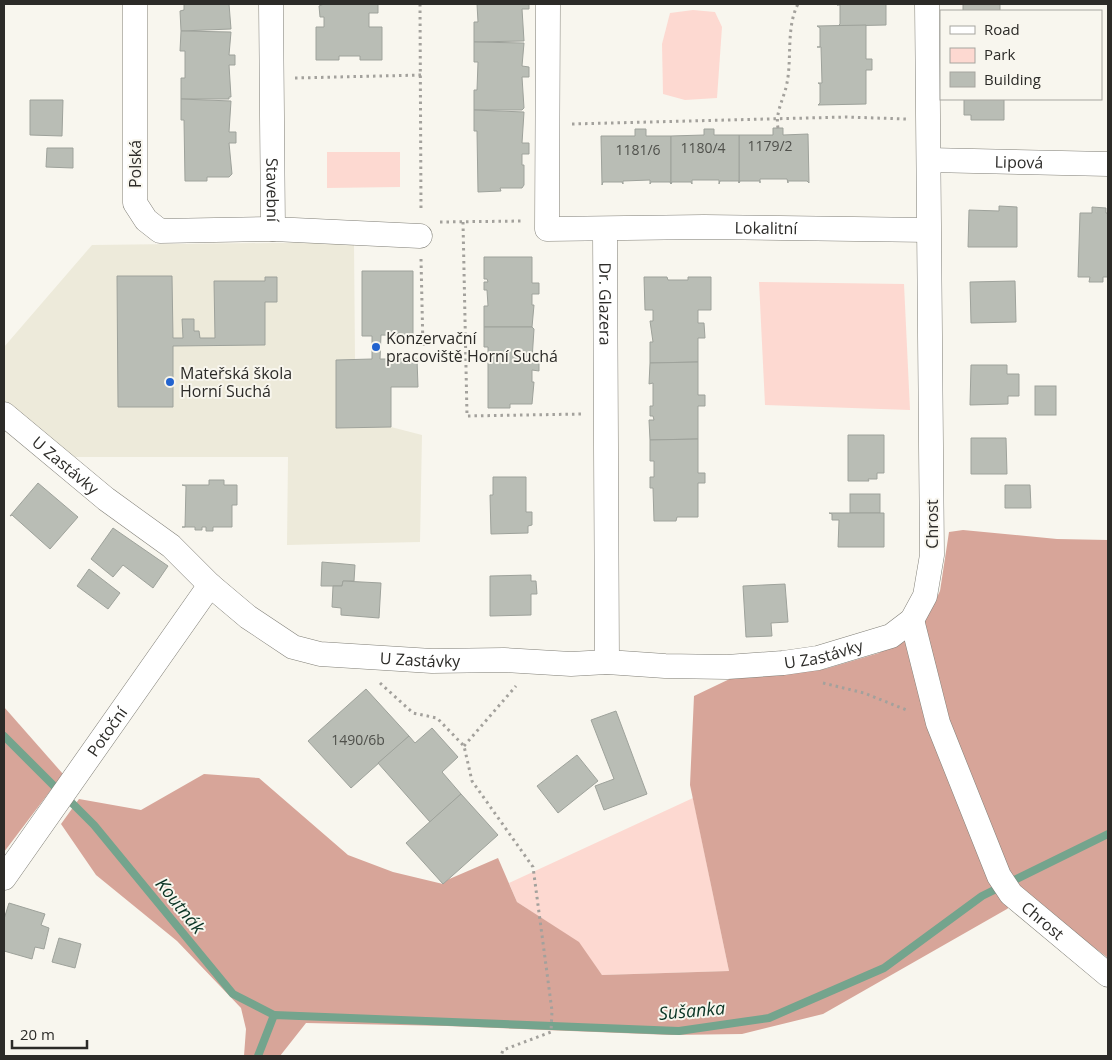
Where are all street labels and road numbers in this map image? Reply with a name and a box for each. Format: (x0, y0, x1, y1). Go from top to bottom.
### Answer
street label: Polská (124, 140, 146, 188)
street label: Lipová (994, 150, 1044, 174)
street label: Stavební (261, 158, 284, 223)
street label: Lokalitní (734, 216, 799, 239)
street label: Dr. Glazera (594, 262, 617, 346)
street label: U Zastávky (27, 431, 104, 500)
street label: Chrost (921, 499, 943, 549)
street label: U Zastávky (783, 634, 867, 674)
street label: U Zastávky (379, 647, 461, 672)
street label: Potoční (82, 702, 133, 761)
street label: Chrost (1017, 896, 1069, 945)

